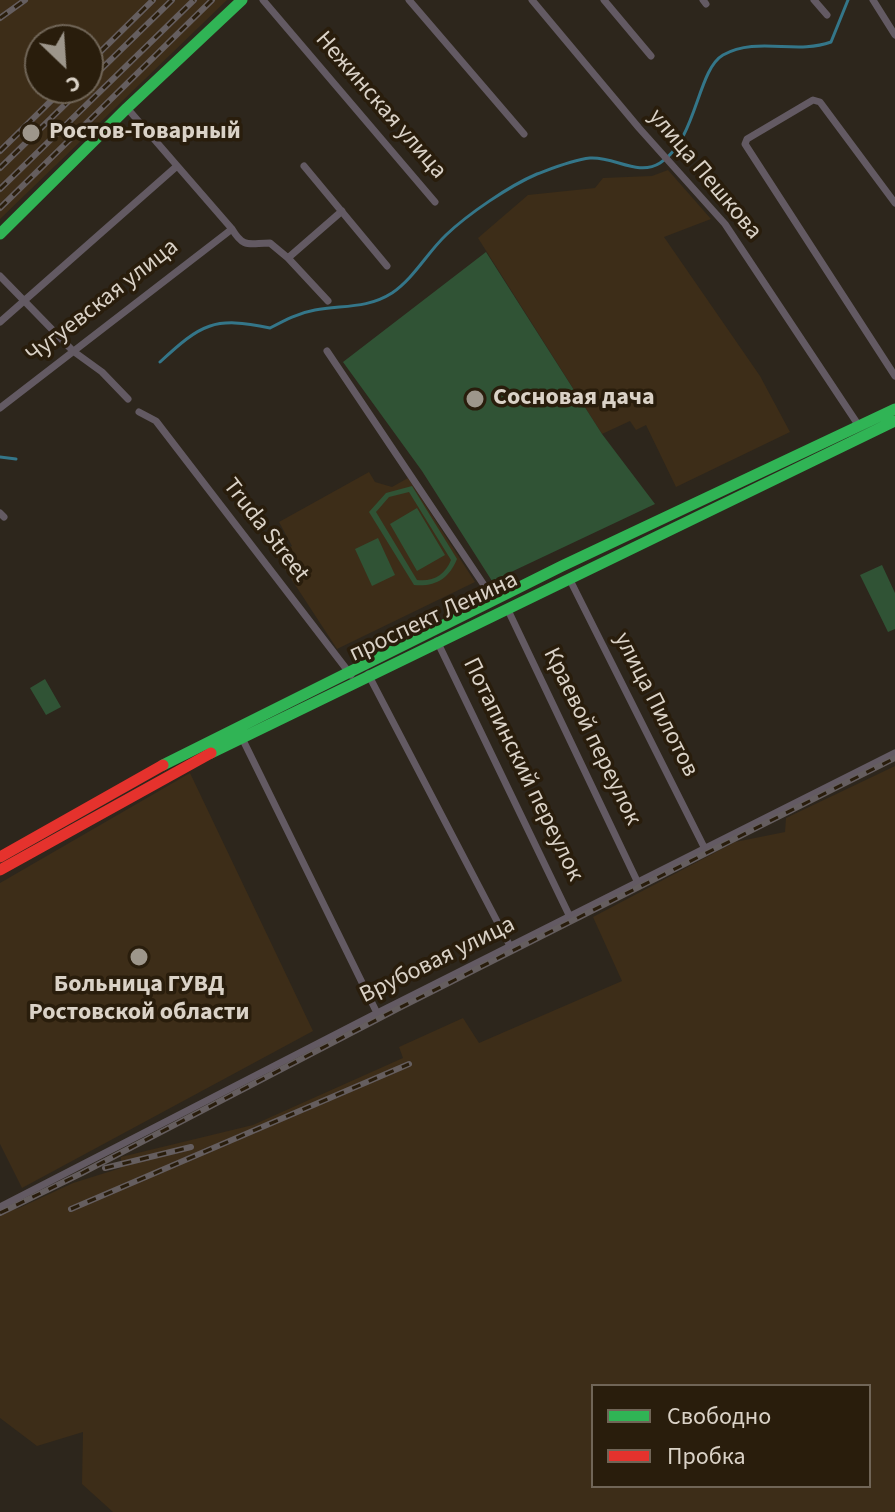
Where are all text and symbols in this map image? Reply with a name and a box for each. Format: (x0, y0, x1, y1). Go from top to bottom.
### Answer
north arrow (24, 24, 104, 104)
street label: Нежинская улица (308, 26, 452, 186)
text: С (61, 67, 86, 101)
street label: улица Пешкова (641, 104, 767, 246)
place label: Ростов-Товарный (49, 119, 241, 147)
marker: Ростов-Товарный (20, 122, 42, 144)
street label: Чугуевская улица (21, 234, 185, 370)
place label: Сосновая дача (493, 385, 655, 413)
marker: Сосновая дача (464, 388, 486, 410)
street label: Truda Street (216, 473, 314, 589)
street label: проспект Ленина (345, 566, 523, 670)
street label: улица Пилотов (606, 628, 704, 782)
street label: Краевой переулок (536, 644, 646, 830)
street label: Потапинский переулок (455, 654, 589, 886)
street label: Врубовая улица (356, 911, 520, 1011)
marker: Больница ГУВД Ростовской области (128, 946, 150, 968)
place label: Больница ГУВД Ростовской области (29, 972, 249, 1028)
legend (591, 1384, 871, 1488)
text: Свободно (667, 1399, 771, 1434)
text: Пробка (667, 1439, 746, 1474)

